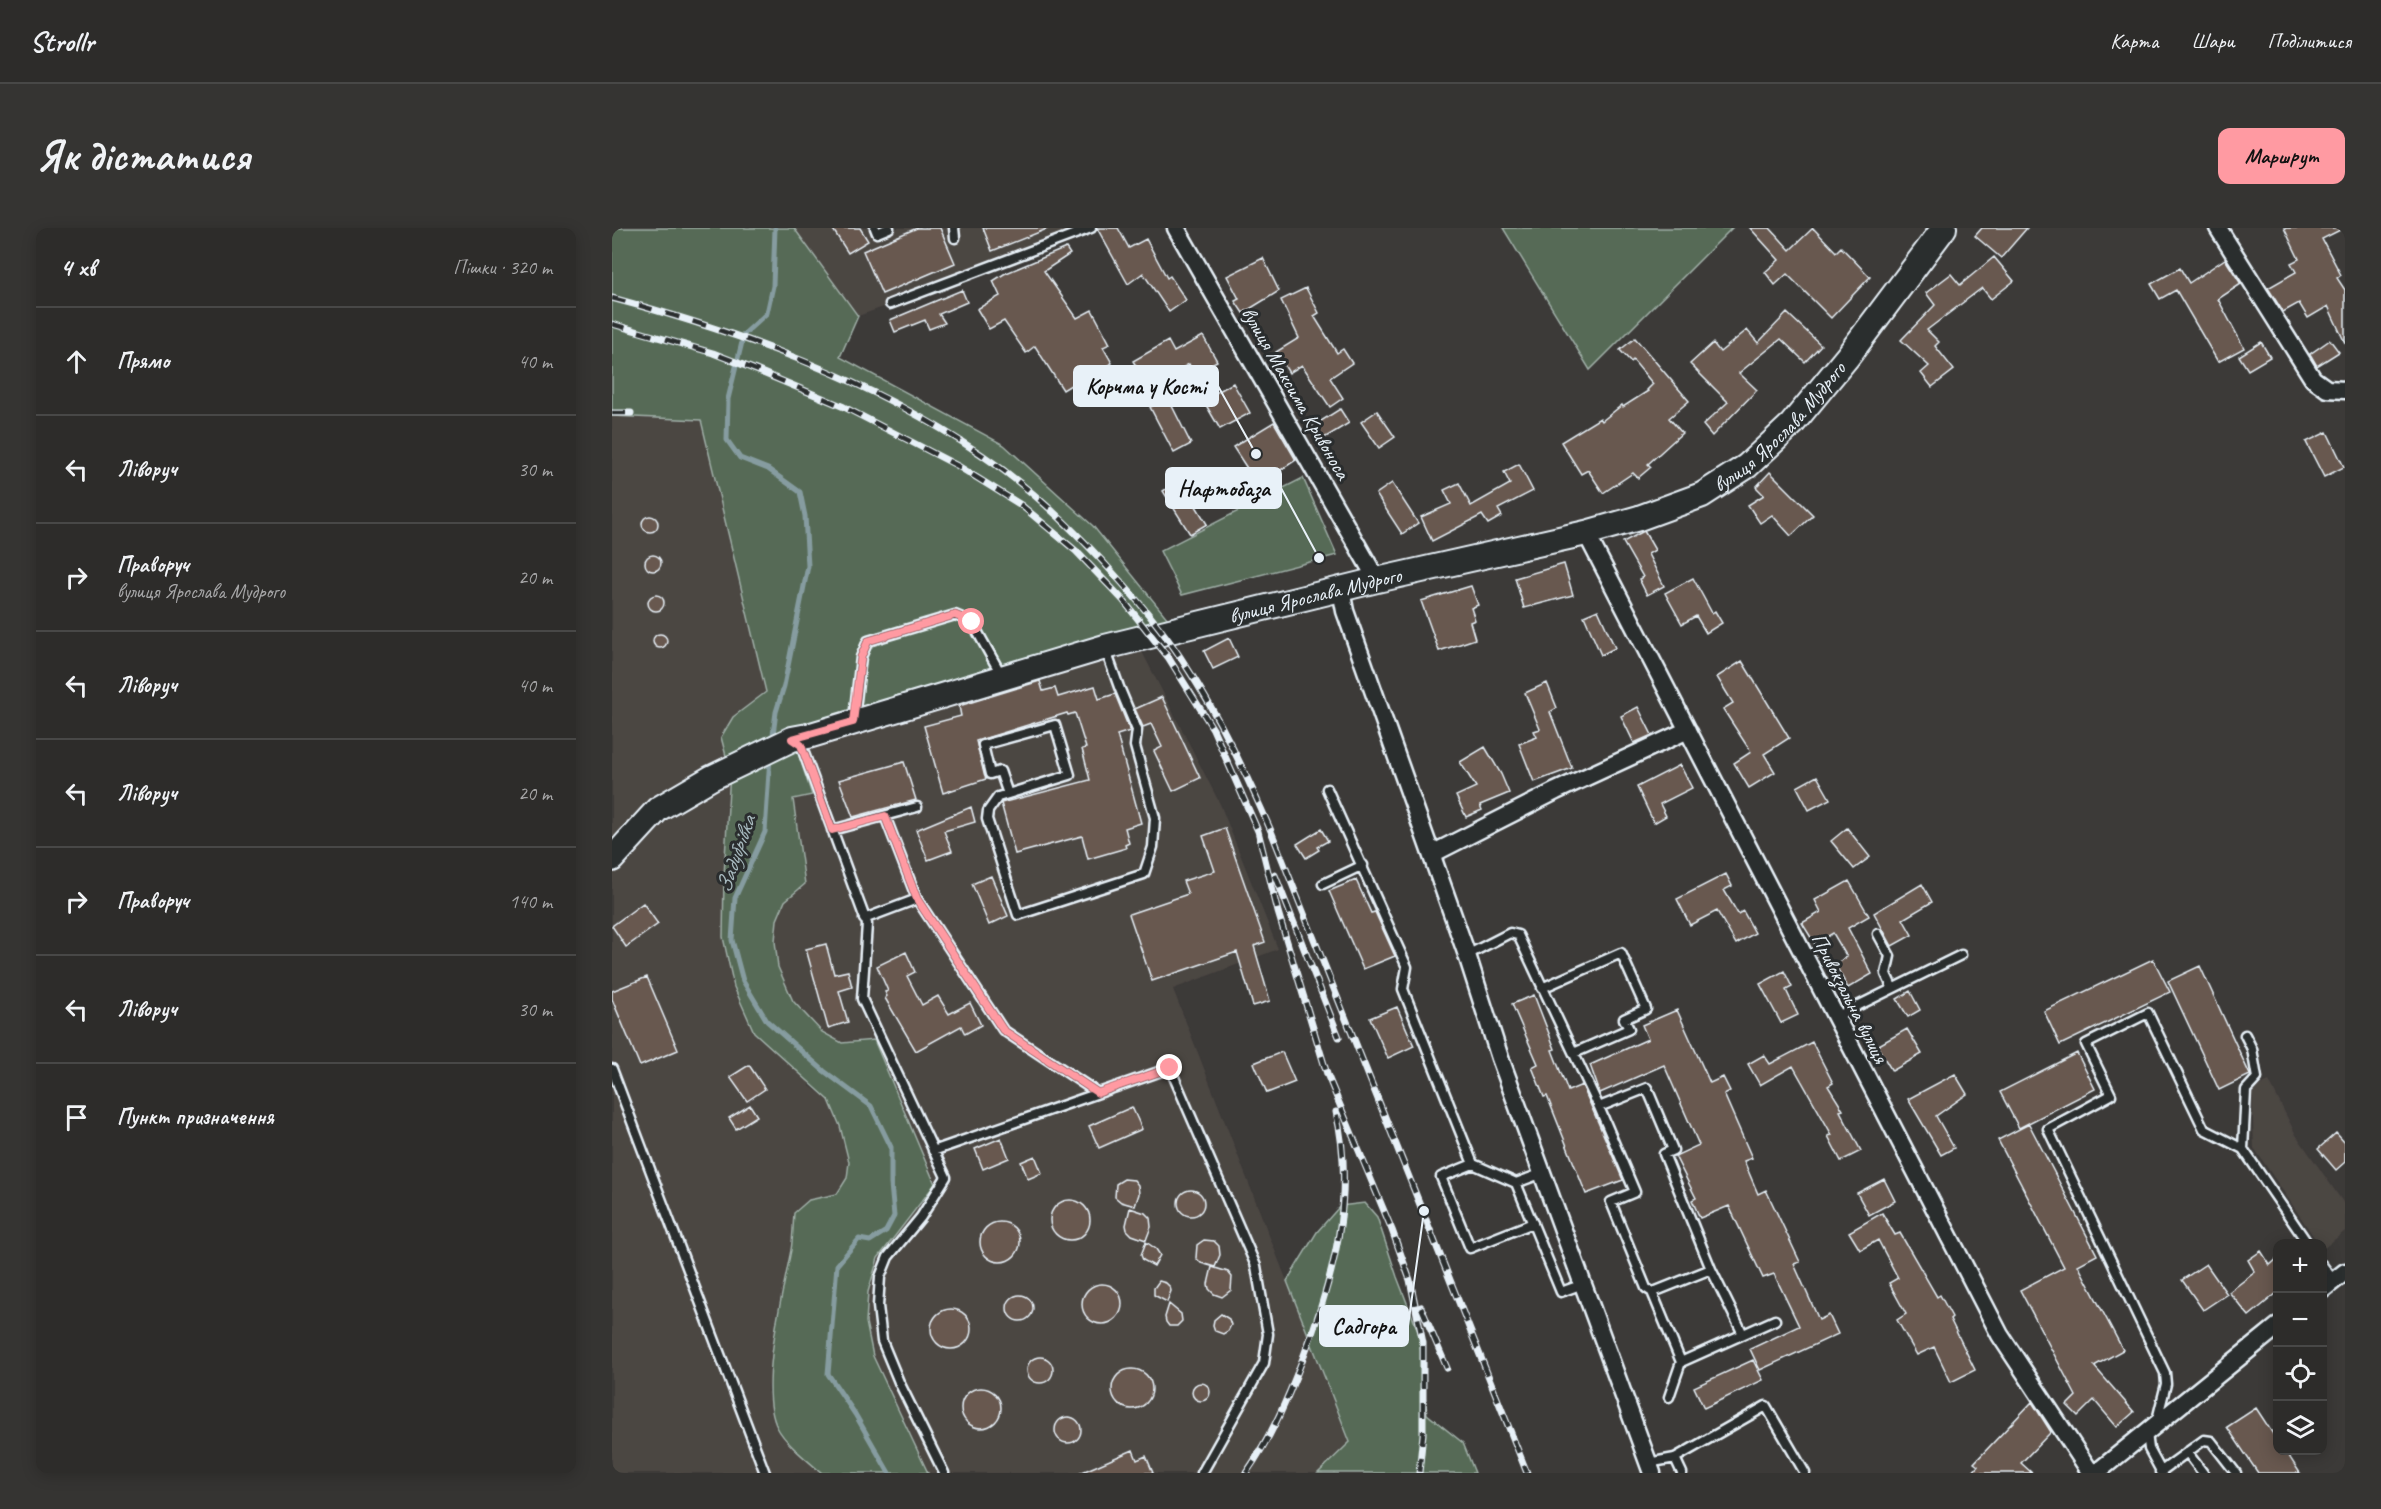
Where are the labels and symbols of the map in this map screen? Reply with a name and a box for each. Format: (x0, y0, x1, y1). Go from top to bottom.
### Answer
street label: вулиця Максима Кривоноса (1236, 302, 1357, 486)
street label: вулиця Ярослава Мудрого (1708, 355, 1852, 497)
callout: Корчма у Кості (1074, 366, 1218, 406)
text: Корчма у Кості (1086, 373, 1209, 401)
callout: Нафтобаза (1166, 468, 1281, 508)
text: Нафтобаза (1178, 475, 1272, 504)
street label: вулиця Ярослава Мудрого (1226, 562, 1405, 629)
route start (958, 608, 984, 634)
water label: Задубрівка (710, 810, 763, 896)
street label: Привокзальна вулиця (1805, 928, 1895, 1069)
route end (1156, 1054, 1182, 1080)
callout: Садгора (1320, 1306, 1408, 1346)
text: Садгора (1332, 1313, 1398, 1341)

